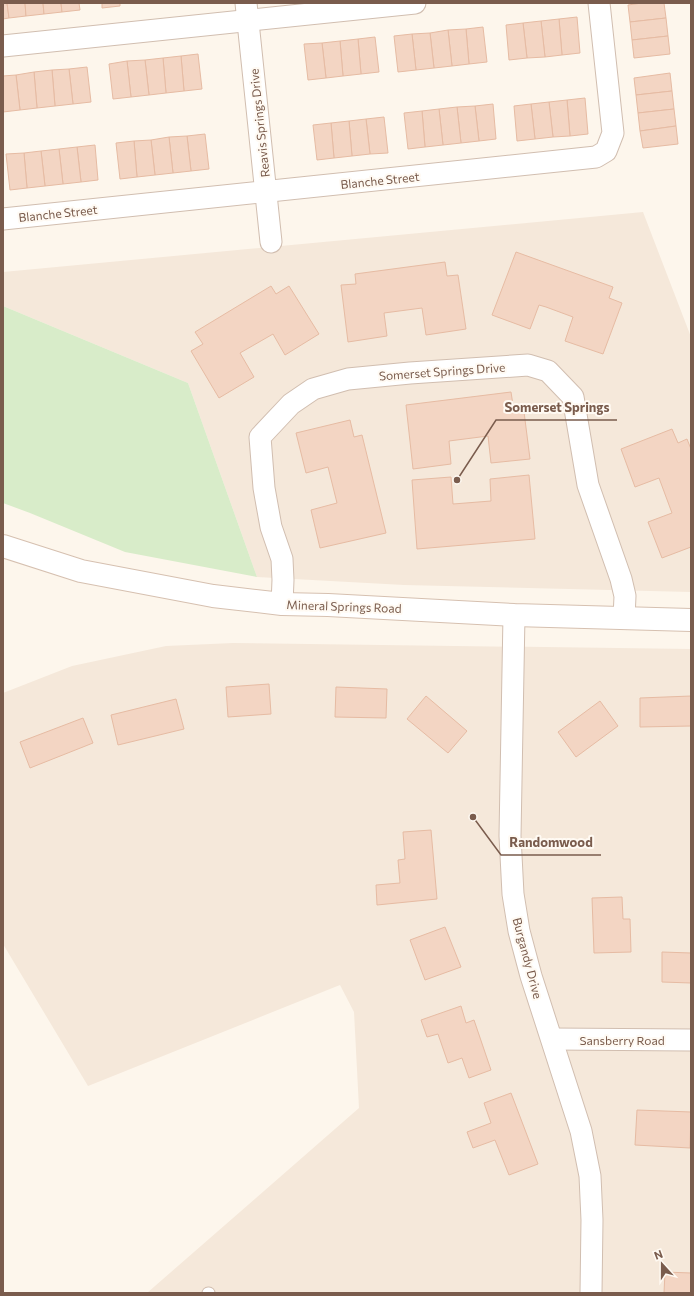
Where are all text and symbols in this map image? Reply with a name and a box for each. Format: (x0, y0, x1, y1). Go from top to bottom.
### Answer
street label: Reavis Springs Drive (246, 68, 272, 178)
street label: Blanche Street (340, 169, 420, 191)
street label: Blanche Street (18, 202, 98, 224)
street label: Somerset Springs Drive (378, 360, 506, 382)
callout: Somerset Springs (496, 395, 617, 420)
text: Somerset Springs (505, 399, 609, 415)
street label: Mineral Springs Road (286, 597, 402, 615)
callout: Randomwood (501, 830, 601, 855)
text: Randomwood (509, 834, 593, 850)
street label: Burgandy Drive (510, 916, 546, 1000)
street label: Sansberry Road (579, 1033, 665, 1047)
north arrow (642, 1244, 682, 1284)
text: N (652, 1247, 664, 1262)

